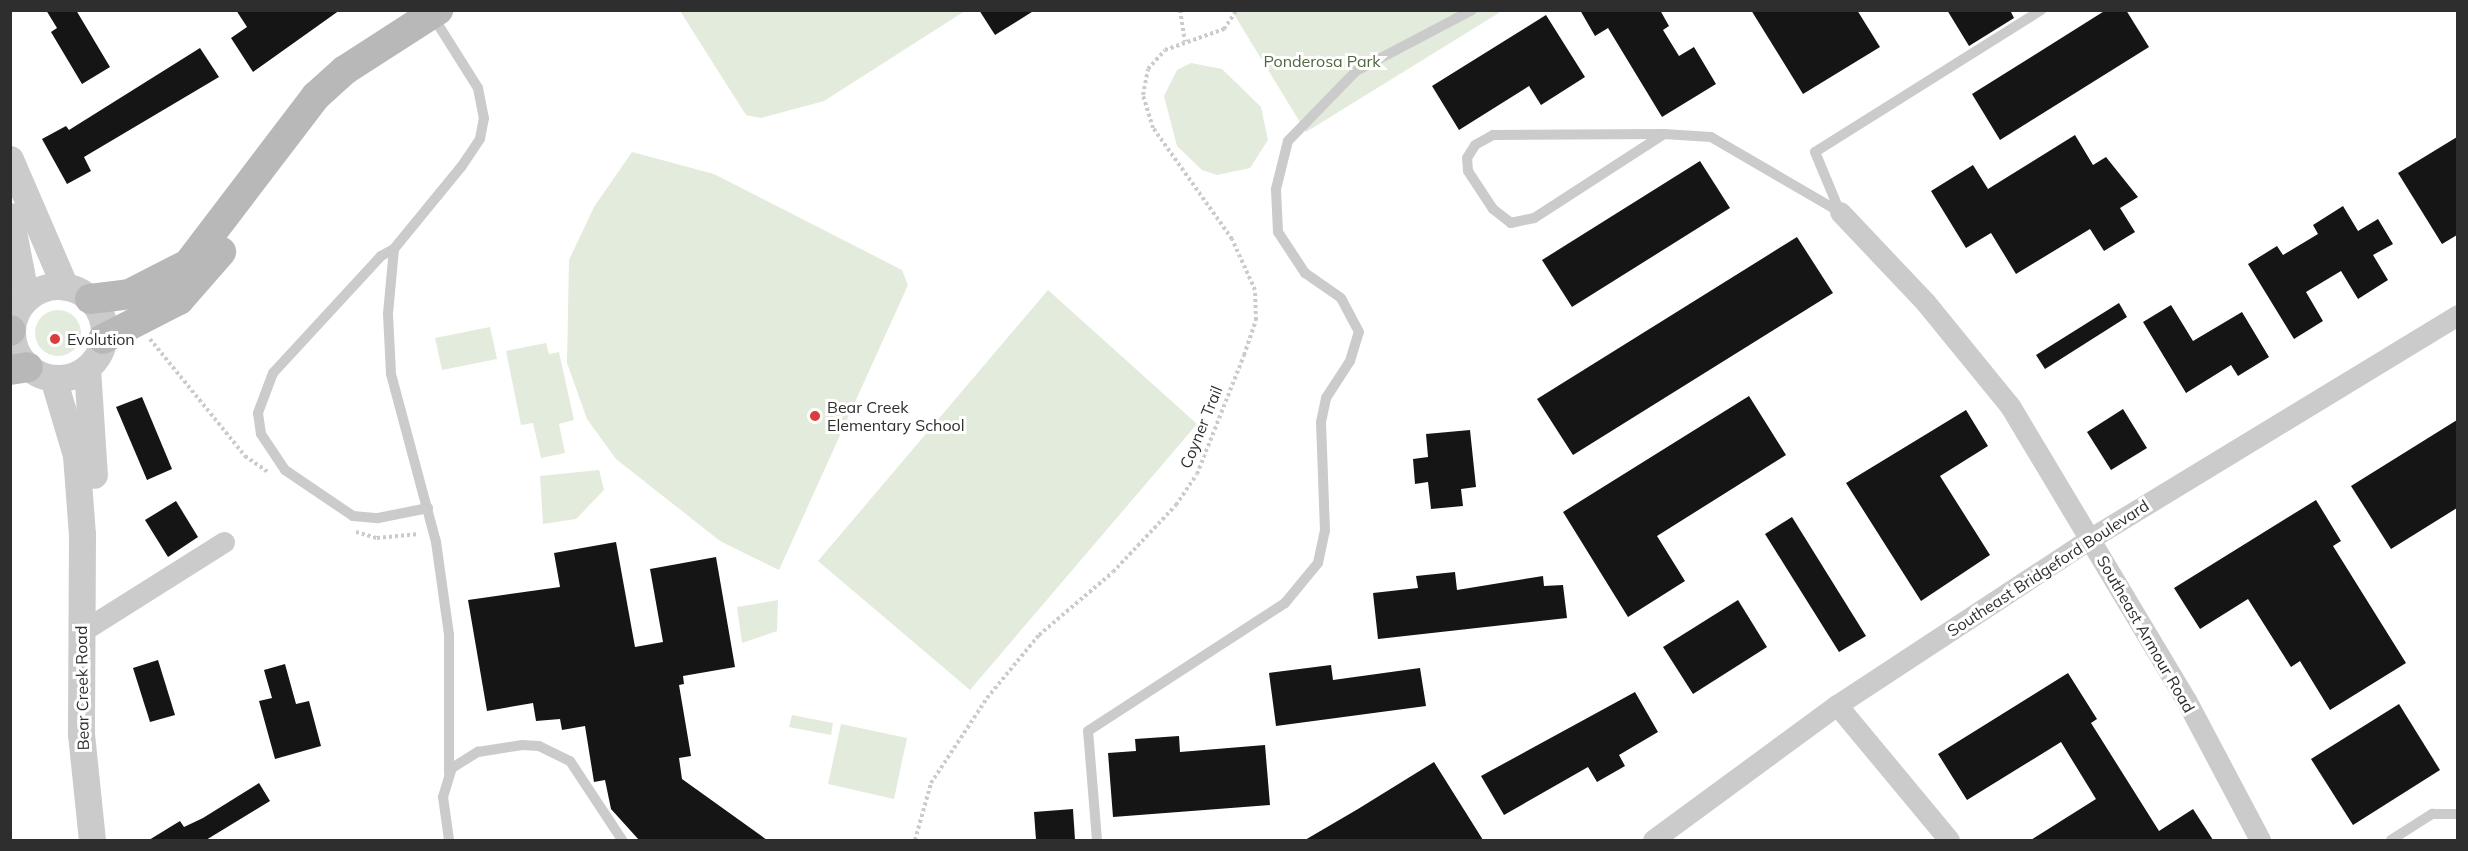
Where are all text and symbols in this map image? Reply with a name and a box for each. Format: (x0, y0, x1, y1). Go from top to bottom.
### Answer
park label: Ponderosa Park (1263, 51, 1381, 71)
place label: Evolution (67, 329, 135, 349)
marker: Evolution (48, 332, 62, 346)
street label: Coyner Trail (1176, 383, 1226, 471)
place label: Bear Creek Elementary School (827, 397, 965, 435)
marker: Bear Creek Elementary School (808, 409, 822, 423)
street label: Southeast Bridgeford Boulevard (1944, 496, 2152, 640)
street label: Southeast Armour Road (2093, 552, 2199, 716)
street label: Bear Creek Road (71, 625, 93, 751)

